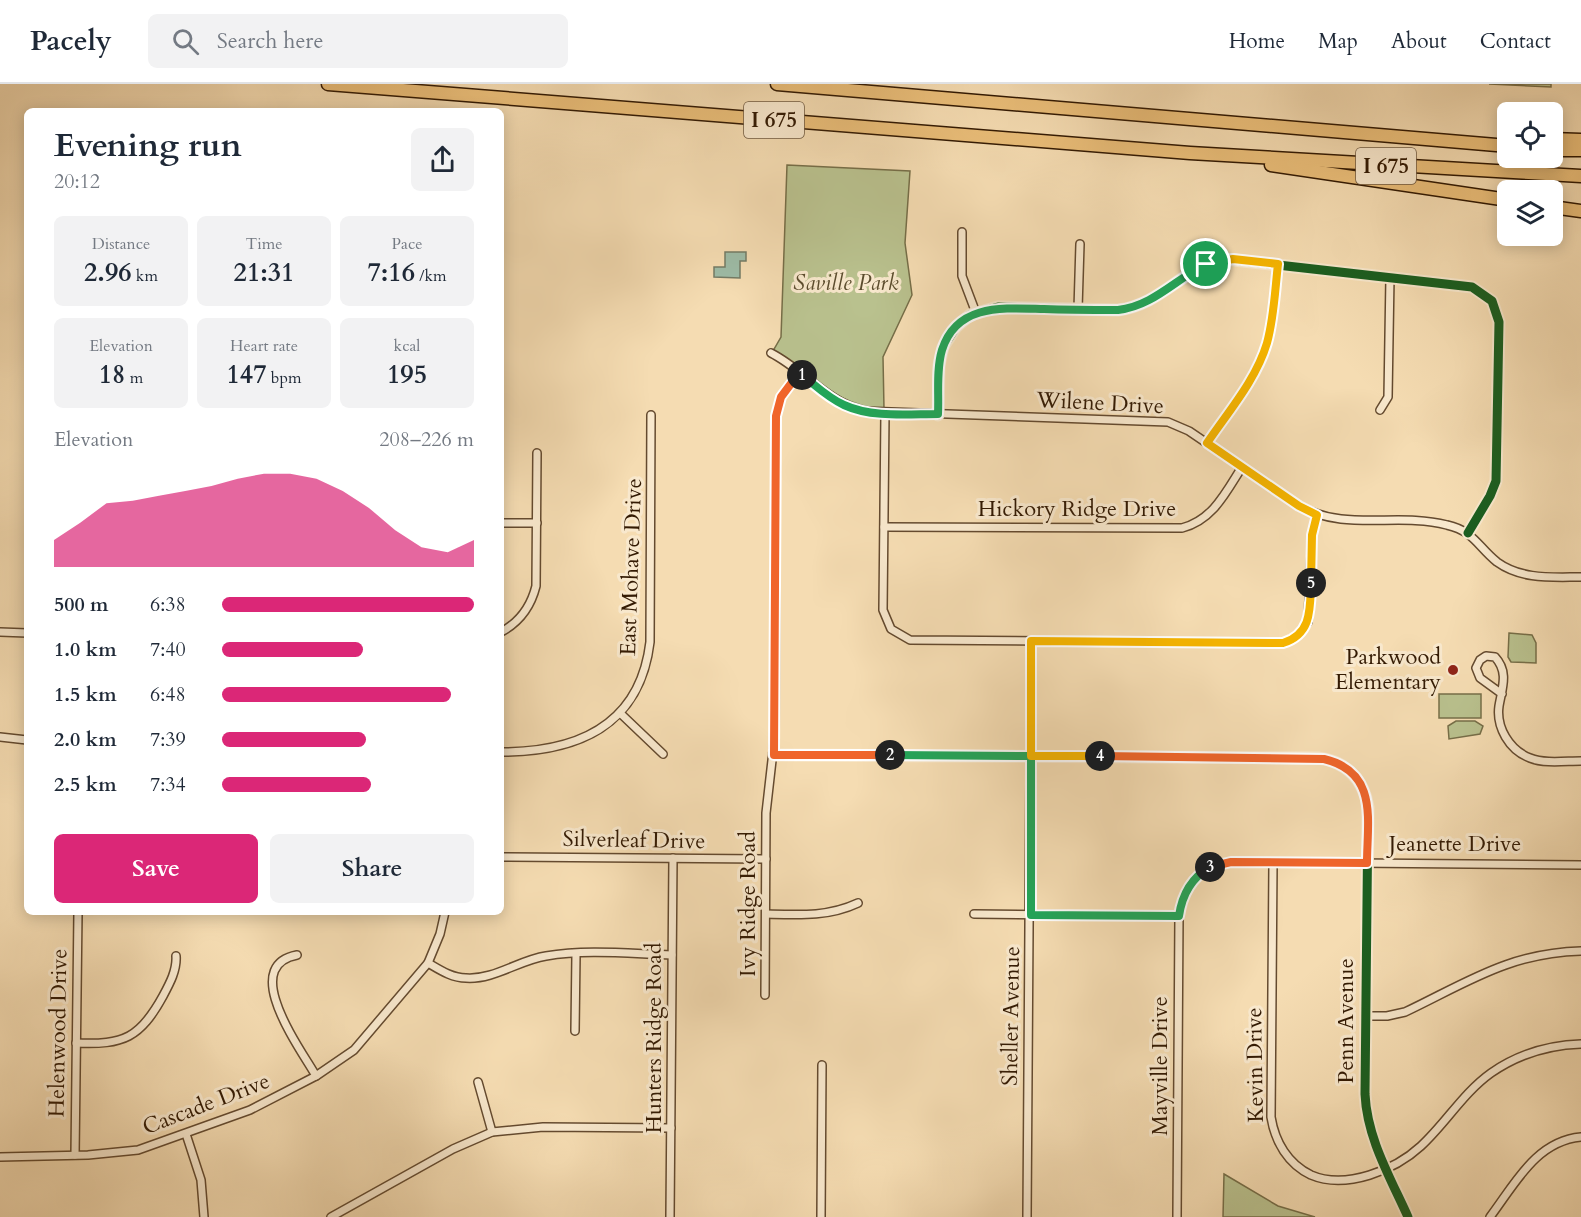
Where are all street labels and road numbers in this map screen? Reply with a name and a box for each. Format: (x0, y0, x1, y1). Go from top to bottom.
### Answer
road number: I 675 (744, 102, 804, 138)
road number: I 675 (1356, 148, 1416, 184)
street label: Wilene Drive (1034, 385, 1165, 421)
street label: East Mohave Drive (613, 478, 649, 656)
street label: Hickory Ridge Drive (978, 494, 1176, 524)
street label: Silverleaf Drive (562, 824, 706, 856)
street label: Jeanette Drive (1386, 829, 1521, 859)
street label: Ivy Ridge Road (733, 831, 763, 977)
street label: Hunters Ridge Road (639, 942, 669, 1133)
street label: Sheller Avenue (995, 946, 1027, 1086)
street label: Helenwood Drive (42, 948, 74, 1118)
street label: Penn Avenue (1331, 958, 1361, 1084)
street label: Mayville Drive (1145, 996, 1175, 1136)
street label: Kevin Drive (1239, 1007, 1271, 1123)
street label: Cascade Drive (138, 1066, 274, 1142)

